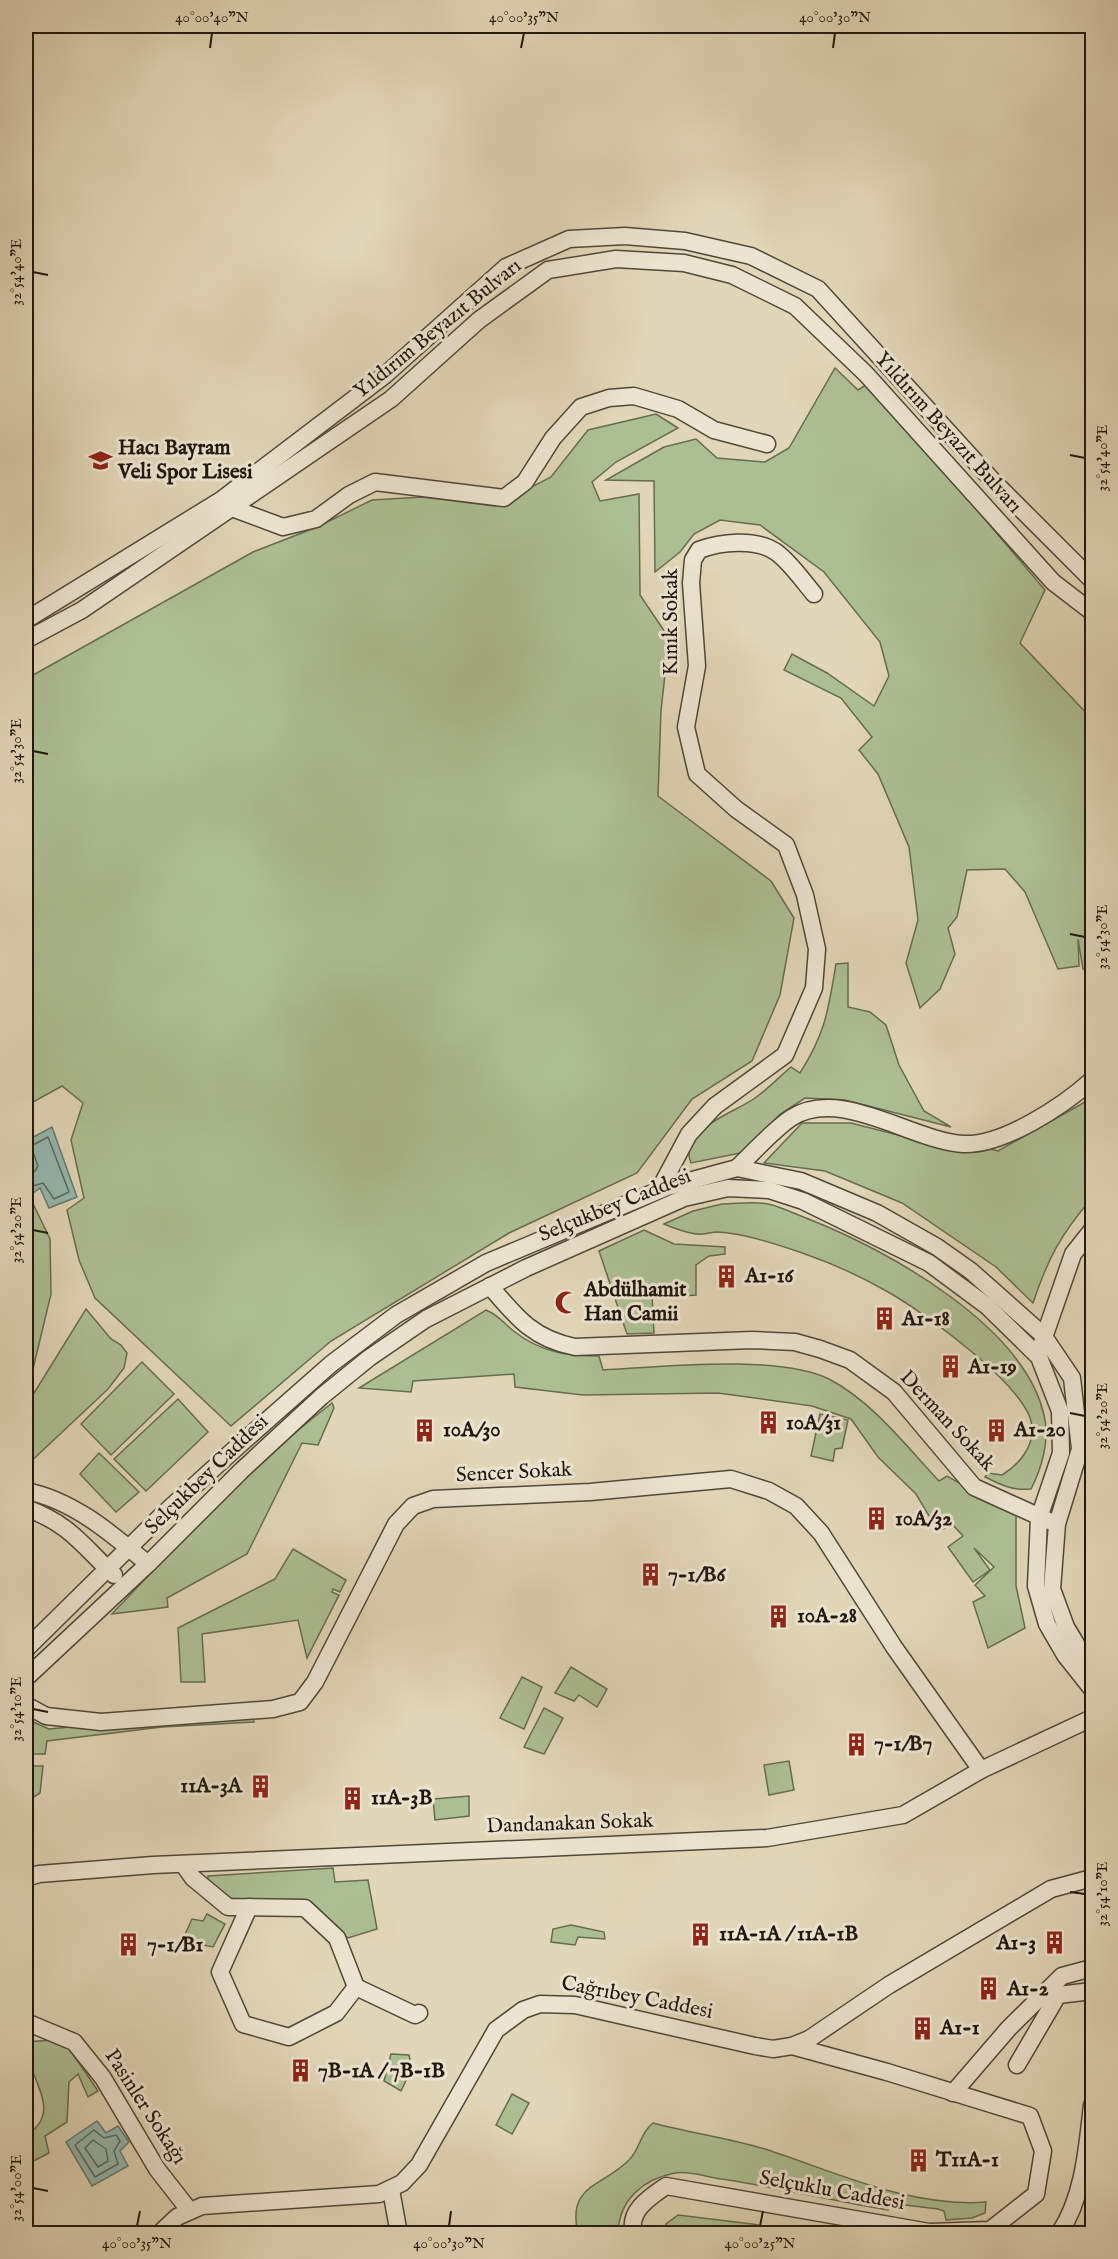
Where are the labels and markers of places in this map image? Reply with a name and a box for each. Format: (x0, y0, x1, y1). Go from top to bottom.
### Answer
place label: Hacı Bayram Veli Spor Lisesi (117, 435, 253, 486)
school or university icon: Hacı Bayram Veli Spor Lisesi (87, 447, 113, 473)
building icon: A1-16 (714, 1263, 740, 1289)
place label: A1-16 (744, 1263, 795, 1290)
place label: Abdülhamit Han Camii (583, 1277, 687, 1328)
mosque icon: Abdülhamit Han Camii (553, 1289, 579, 1315)
building icon: A1-18 (871, 1306, 897, 1332)
place label: A1-18 (901, 1306, 950, 1333)
building icon: A1-19 (937, 1354, 963, 1380)
place label: A1-19 (967, 1354, 1017, 1381)
building icon: 10A/31 (755, 1410, 781, 1436)
place label: 10A/31 (786, 1410, 841, 1437)
building icon: 10A/30 (412, 1417, 438, 1443)
place label: 10A/30 (443, 1417, 501, 1444)
building icon: A1-20 (983, 1417, 1009, 1443)
place label: A1-20 (1013, 1417, 1066, 1444)
building icon: 10A/32 (864, 1506, 890, 1532)
place label: 10A/32 (895, 1506, 952, 1533)
building icon: 7-1/B6 (637, 1562, 663, 1588)
place label: 7-1/B6 (668, 1562, 726, 1589)
building icon: 10A-28 (766, 1603, 792, 1629)
place label: 10A-28 (797, 1603, 857, 1630)
building icon: 7-1/B7 (843, 1731, 869, 1757)
place label: 7-1/B7 (874, 1731, 932, 1758)
place label: 11A-3A (180, 1773, 244, 1800)
building icon: 11A-3A (247, 1773, 273, 1799)
building icon: 11A-3B (340, 1785, 366, 1811)
place label: 11A-3B (371, 1785, 432, 1812)
building icon: 11A-1A / 11A-1B (688, 1921, 714, 1947)
place label: 11A-1A / 11A-1B (719, 1921, 858, 1948)
place label: A1-3 (995, 1930, 1036, 1957)
building icon: A1-3 (1041, 1930, 1067, 1956)
building icon: 7-1/B1 (116, 1932, 142, 1958)
place label: 7-1/B1 (147, 1932, 203, 1959)
building icon: A1-2 (976, 1976, 1002, 2002)
place label: A1-2 (1006, 1976, 1049, 2003)
building icon: A1-1 (909, 2015, 935, 2041)
place label: A1-1 (939, 2015, 980, 2042)
building icon: 7B-1A / 7B-1B (287, 2058, 313, 2084)
place label: 7B-1A / 7B-1B (318, 2058, 445, 2085)
building icon: T11A-1 (905, 2147, 931, 2173)
place label: T11A-1 (935, 2147, 999, 2174)

